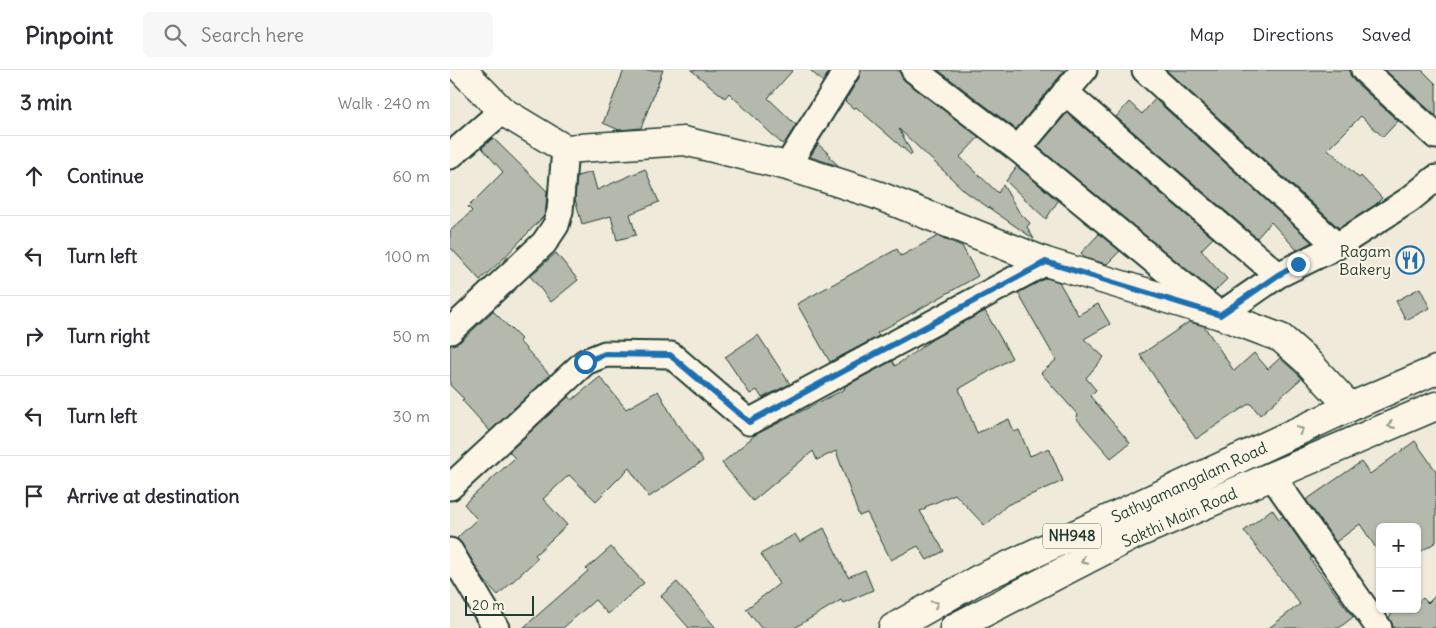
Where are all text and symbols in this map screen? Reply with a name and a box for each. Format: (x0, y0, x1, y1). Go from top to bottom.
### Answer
search box (143, 12, 493, 57)
text: Pinpoint (25, 20, 113, 50)
icon: search (161, 21, 189, 49)
text: Search here (201, 23, 304, 47)
text: Map (1189, 23, 1224, 46)
text: Directions (1252, 23, 1334, 46)
text: Saved (1362, 23, 1411, 46)
text: 3 min (20, 89, 72, 116)
text: Walk · 240 m (338, 93, 430, 113)
icon: ahead (20, 162, 48, 190)
text: Continue (67, 164, 144, 188)
text: 60 m (392, 166, 430, 186)
place label: Ragam Bakery (1339, 241, 1391, 279)
icon: left (20, 242, 48, 270)
text: Turn left (67, 244, 137, 268)
restaurant icon: Ragam Bakery (1395, 245, 1425, 275)
text: 100 m (385, 246, 430, 266)
route end (1287, 253, 1310, 276)
icon: right (20, 322, 48, 350)
text: Turn right (67, 324, 150, 348)
text: 50 m (392, 326, 430, 346)
route start (574, 351, 597, 374)
icon: left (20, 402, 48, 430)
text: Turn left (67, 404, 137, 428)
text: 30 m (393, 406, 430, 426)
one-way arrow (1387, 418, 1396, 429)
one-way arrow (1295, 426, 1304, 437)
street label: Sathyamangalam Road (1108, 437, 1270, 527)
icon: arrive (20, 482, 48, 510)
street label: Sakthi Main Road (1118, 483, 1240, 551)
text: Arrive at destination (67, 484, 240, 508)
map controls (1376, 523, 1421, 613)
button: + (1376, 523, 1421, 568)
road number: NH948 (1043, 524, 1101, 548)
one-way arrow (1080, 555, 1089, 565)
button: − (1376, 568, 1421, 613)
scale bar (465, 593, 534, 616)
text: 20 m (472, 596, 505, 614)
one-way arrow (930, 600, 939, 610)

